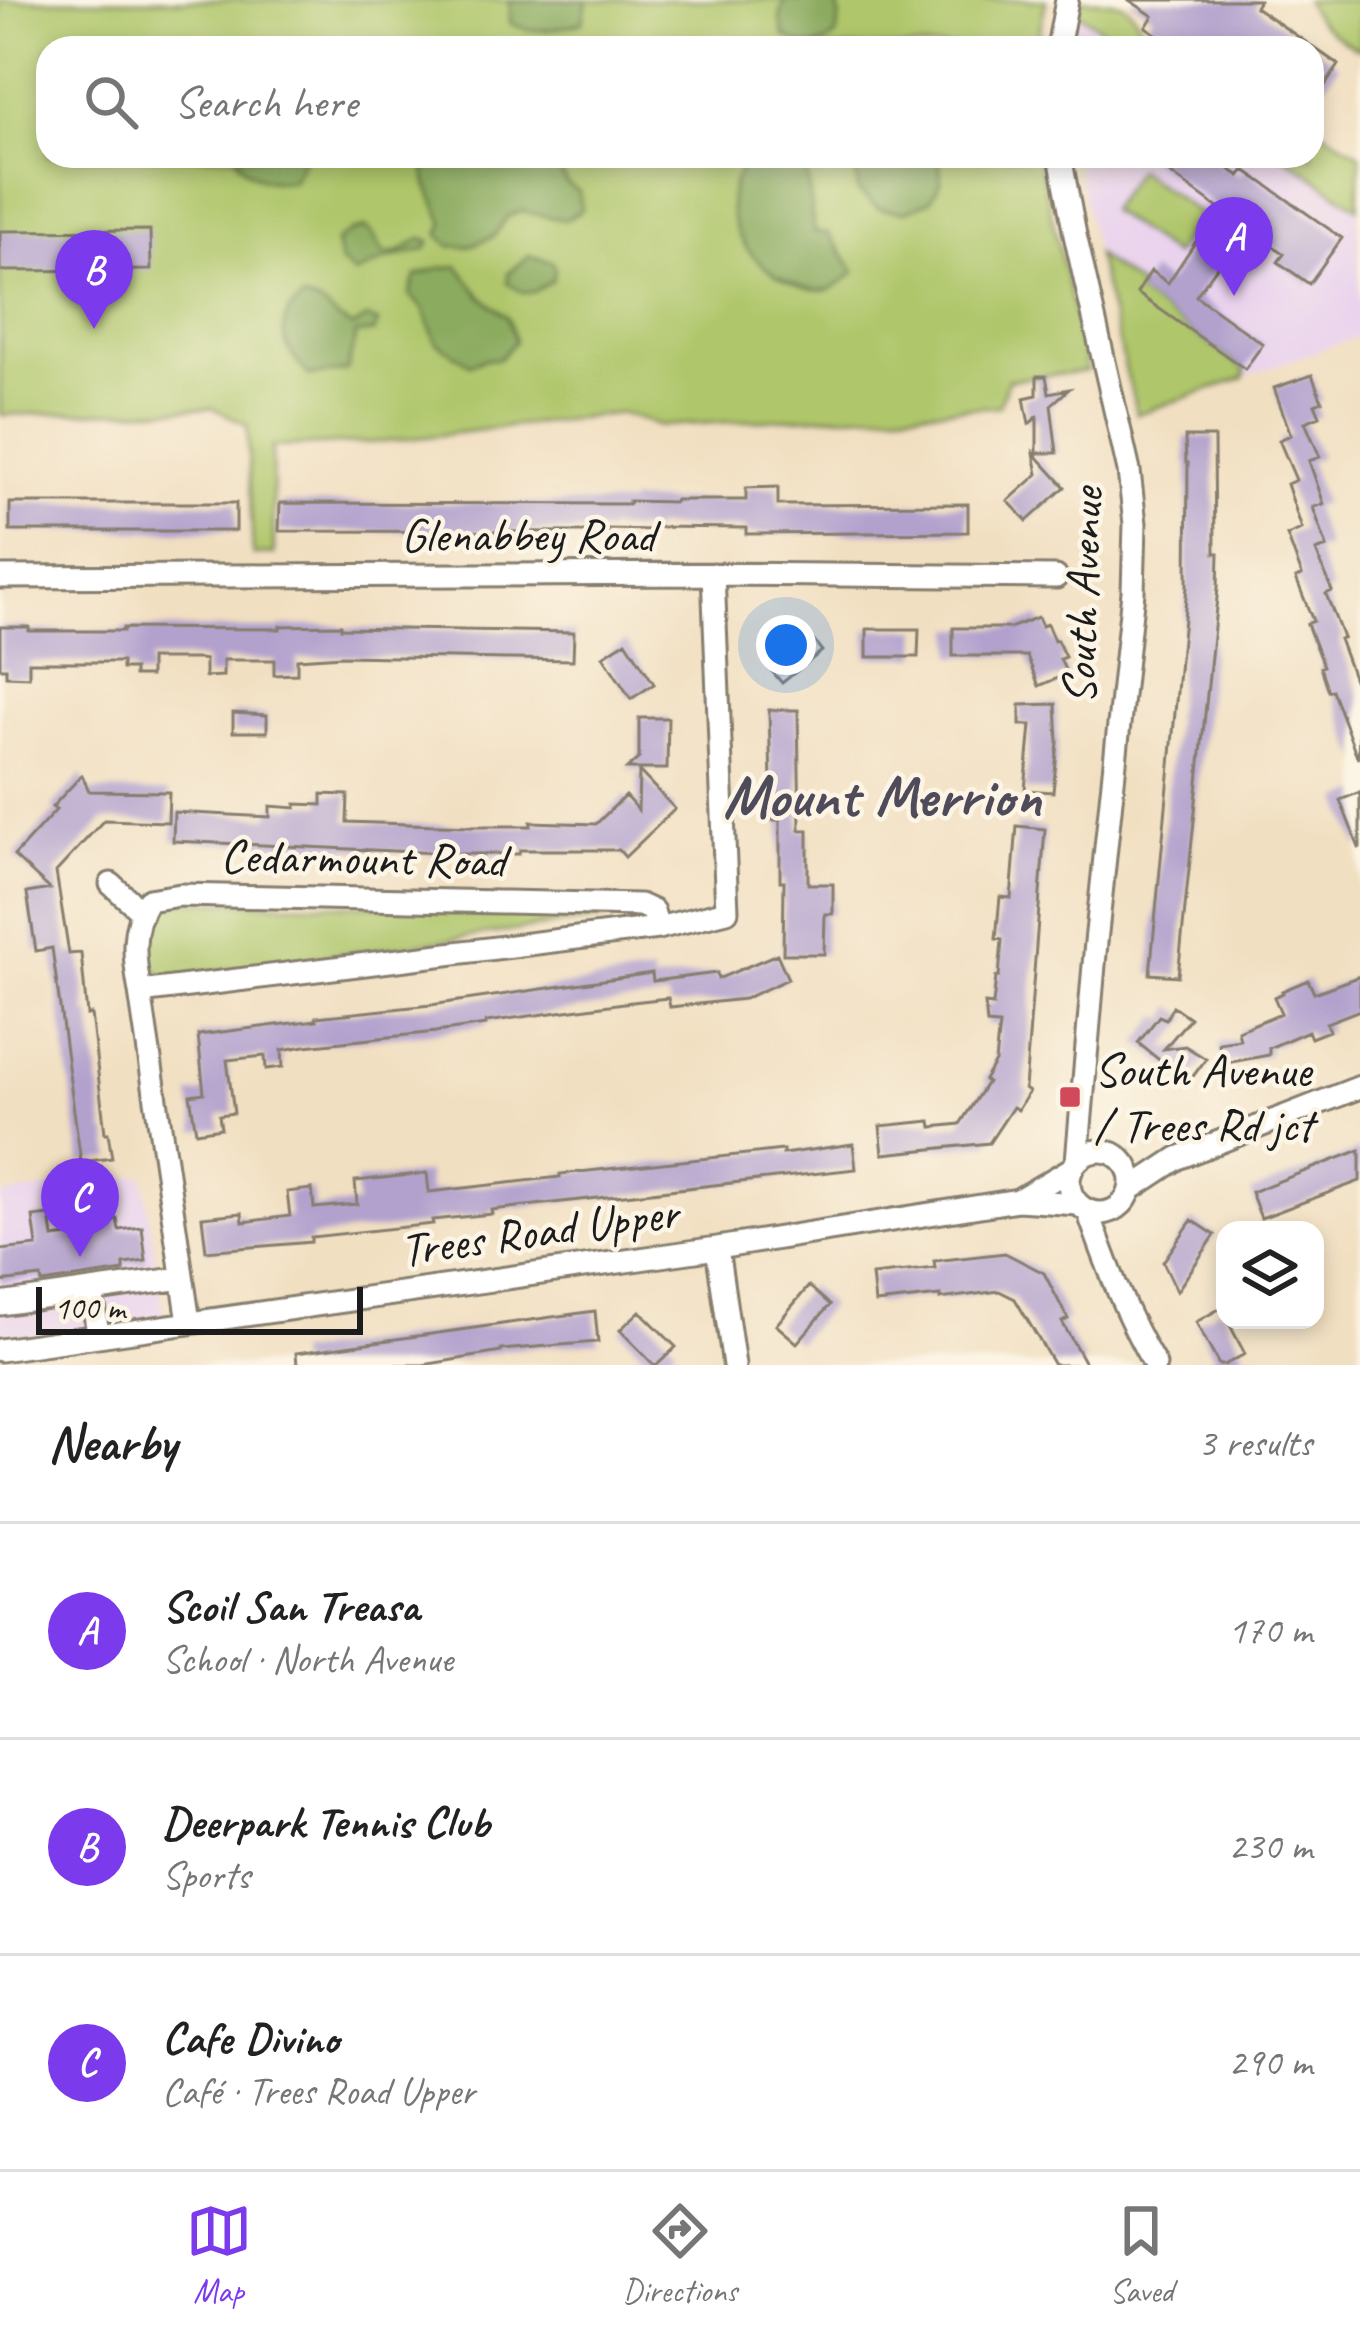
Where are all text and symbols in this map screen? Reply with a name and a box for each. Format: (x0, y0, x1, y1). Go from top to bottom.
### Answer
search box (36, 36, 1324, 168)
icon: search (78, 69, 144, 135)
text: Search here (174, 74, 357, 131)
pin: A (1195, 197, 1273, 296)
pin: B (55, 230, 133, 329)
street label: South Avenue (1048, 483, 1116, 705)
street label: Glenabbey Road (401, 505, 661, 565)
your location (756, 615, 816, 675)
district label: Mount Merrion (723, 758, 1042, 834)
street label: Cedarmount Road (220, 826, 512, 891)
place label: South Avenue / Trees Rd jct (1094, 1040, 1319, 1155)
marker: South Avenue / Trees Rd jct (1057, 1084, 1083, 1110)
pin: C (41, 1158, 119, 1257)
street label: Trees Road Upper (396, 1181, 685, 1280)
map controls (1216, 1221, 1324, 1329)
button: layers (1216, 1221, 1324, 1329)
scale bar (36, 1281, 363, 1334)
text: 100 m (54, 1287, 125, 1329)
text: Nearby (48, 1411, 176, 1475)
text: 3 results (1198, 1419, 1312, 1468)
text: Scoil San Treasa (162, 1578, 419, 1635)
text: A (77, 1606, 97, 1655)
text: 170 m (1228, 1606, 1312, 1655)
text: School · North Avenue (162, 1635, 453, 1684)
text: Deerpark Tennis Club (162, 1794, 489, 1851)
text: B (77, 1822, 97, 1871)
text: 230 m (1228, 1822, 1312, 1871)
text: Sports (162, 1851, 250, 1900)
text: Cafe Divino (162, 2010, 339, 2067)
text: C (78, 2038, 96, 2087)
text: 290 m (1228, 2038, 1312, 2087)
text: Café · Trees Road Upper (162, 2067, 475, 2116)
tab: Map (186, 2198, 252, 2312)
tab: Directions (623, 2198, 737, 2312)
tab: Saved (1108, 2198, 1174, 2312)

